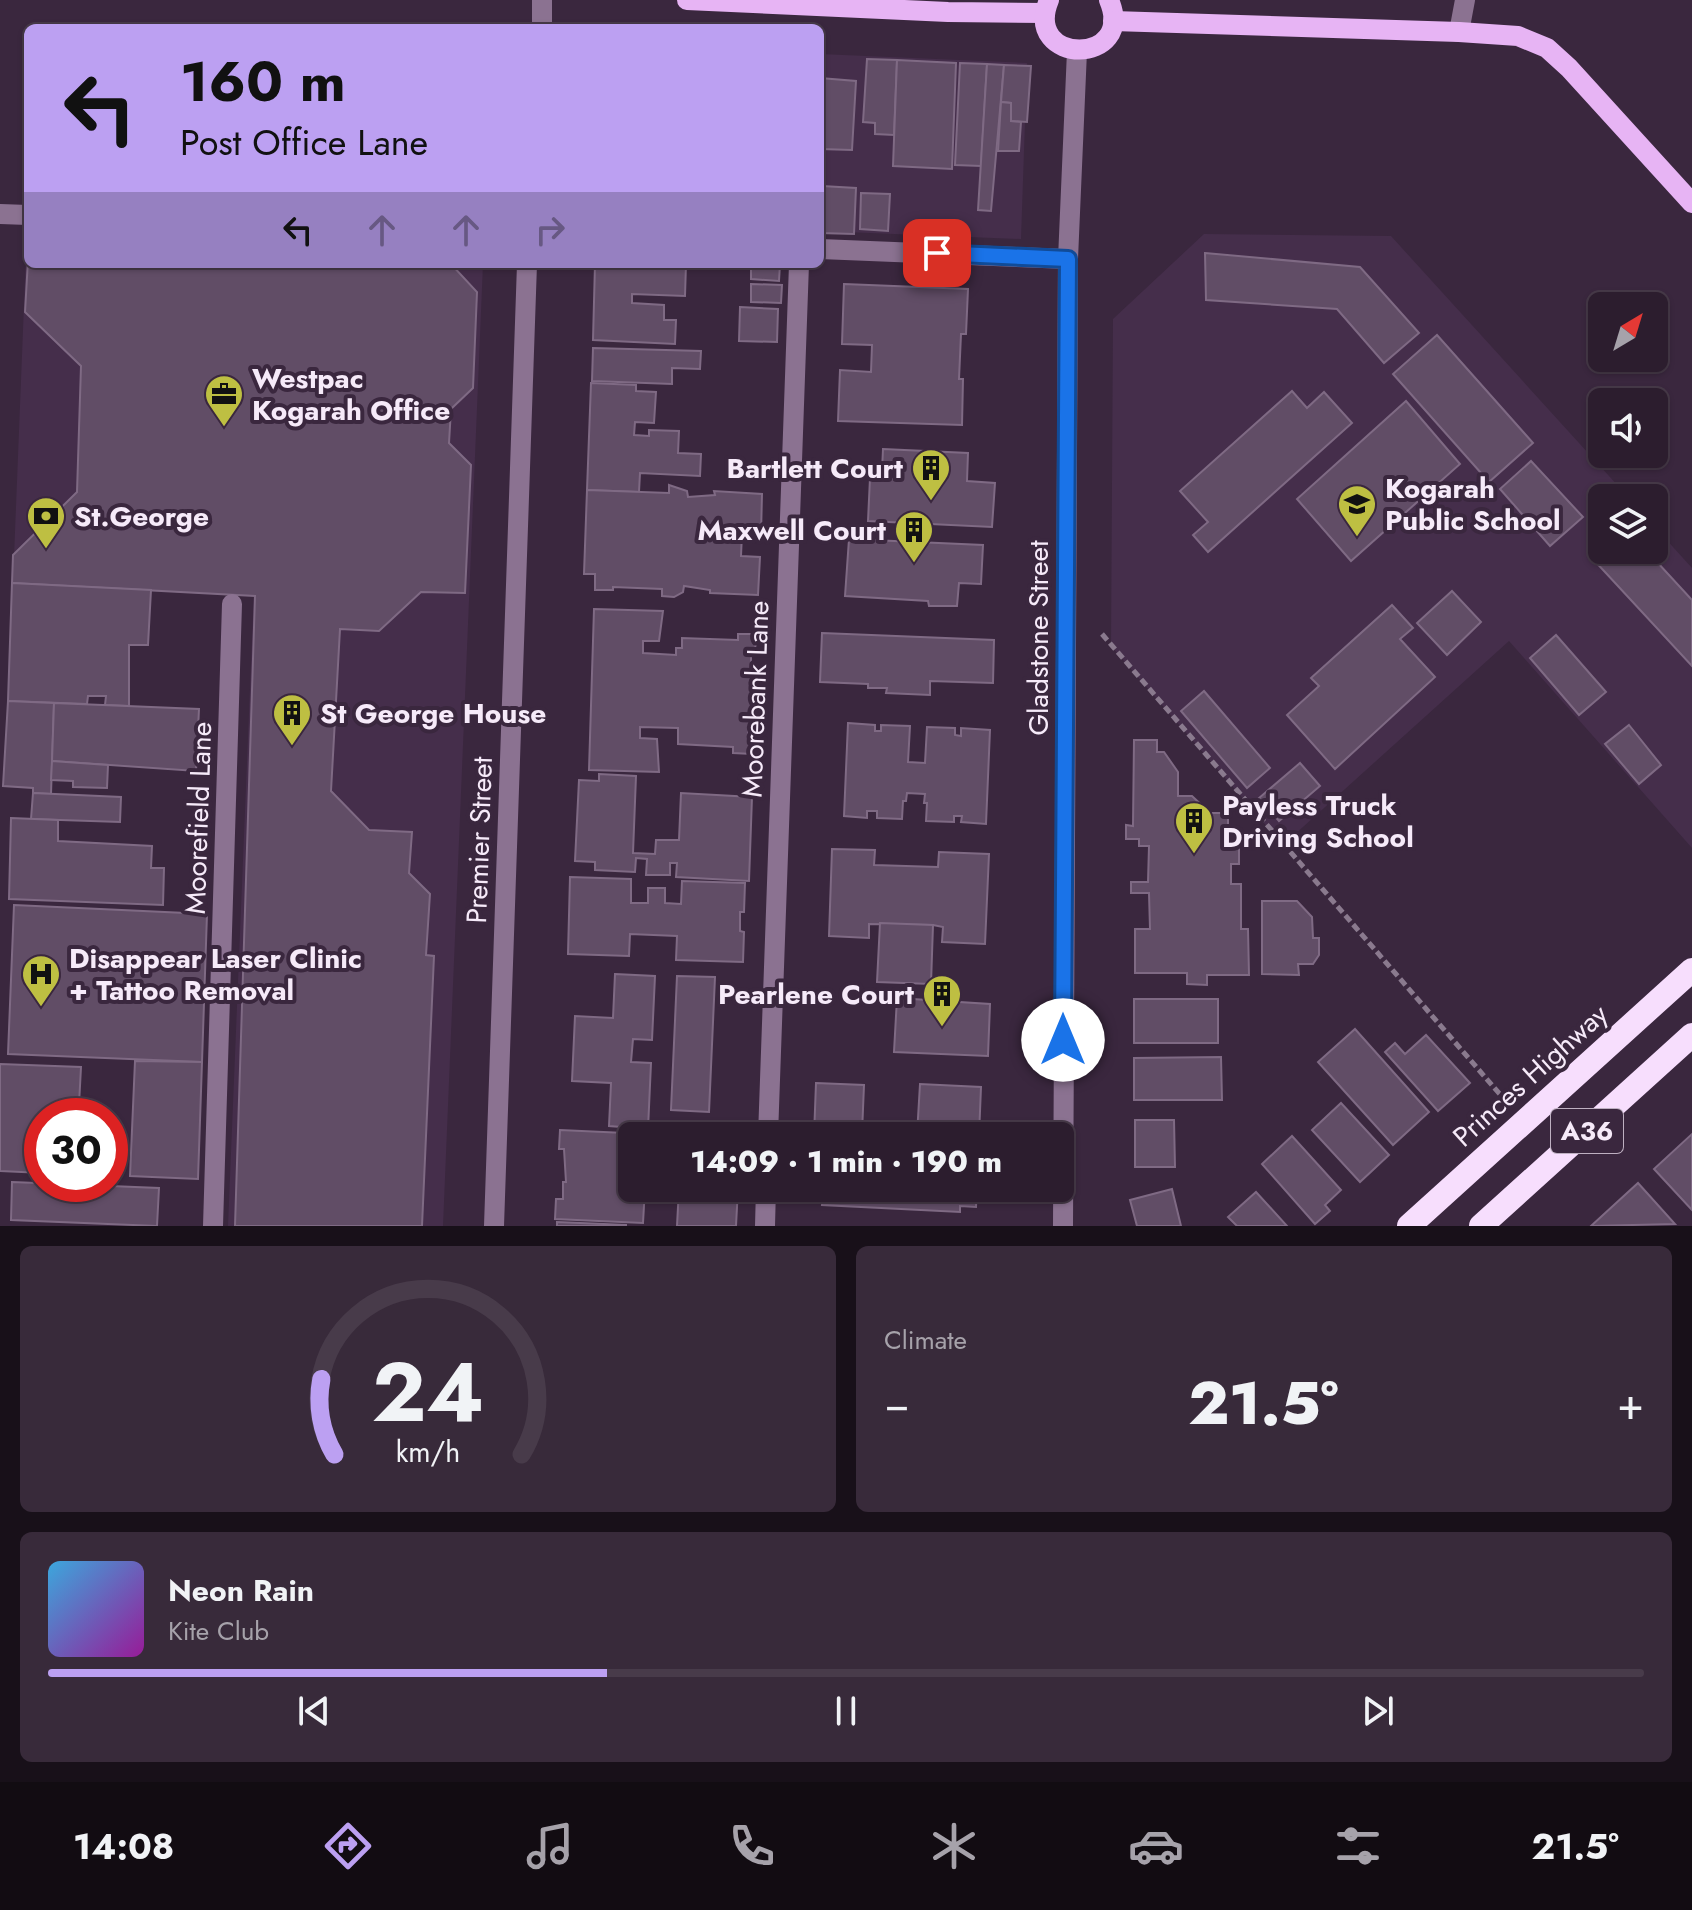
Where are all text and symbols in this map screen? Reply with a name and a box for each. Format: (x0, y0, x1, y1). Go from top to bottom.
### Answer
text: 160 m (180, 41, 346, 122)
icon: left (48, 56, 152, 160)
text: Post Office Lane (180, 116, 428, 168)
icon: left (276, 208, 320, 252)
icon: ahead (360, 208, 404, 252)
icon: ahead (444, 208, 488, 252)
icon: right (528, 208, 572, 252)
pin (903, 219, 971, 287)
icon: arrive (915, 231, 959, 275)
north arrow (1588, 292, 1668, 372)
map controls (1588, 292, 1668, 564)
place label: Westpac Kogarah Office (252, 358, 450, 431)
office icon: Westpac Kogarah Office (203, 373, 245, 428)
button: sound (1588, 388, 1668, 468)
building icon: Bartlett Court (910, 447, 952, 502)
place label: Bartlett Court (726, 448, 903, 489)
place label: Kogarah Public School (1385, 468, 1561, 541)
school or university icon: Kogarah Public School (1336, 483, 1378, 538)
button: layers (1588, 484, 1668, 564)
bank icon: St.George (25, 495, 67, 550)
place label: St.George (74, 496, 209, 537)
building icon: Maxwell Court (893, 509, 935, 564)
place label: Maxwell Court (698, 510, 886, 551)
street label: Gladstone Street (1018, 540, 1059, 736)
street label: Moorebank Lane (732, 600, 779, 798)
building icon: St George House (271, 692, 313, 747)
place label: St George House (320, 693, 546, 734)
street label: Moorefield Lane (175, 721, 222, 915)
street label: Premier Street (456, 756, 503, 924)
place label: Payless Truck Driving School (1222, 785, 1414, 858)
building icon: Payless Truck Driving School (1173, 800, 1215, 855)
place label: Disappear Laser Clinic + Tattoo Removal (69, 938, 362, 1011)
hospital icon: Disappear Laser Clinic + Tattoo Removal (20, 953, 62, 1008)
building icon: Pearlene Court (921, 973, 963, 1028)
place label: Pearlene Court (718, 974, 914, 1015)
street label: Princes Highway (1444, 994, 1618, 1156)
position arrow (1021, 998, 1105, 1082)
speed limit sign: 30 (24, 1098, 128, 1202)
road number: A36 (1551, 1109, 1623, 1153)
text: 14:09 · 1 min · 190 m (690, 1140, 1002, 1183)
text: Climate (884, 1321, 967, 1359)
text: 24 (372, 1332, 484, 1452)
text: 21.5° (1188, 1360, 1339, 1447)
text: − (884, 1372, 910, 1436)
text: + (1617, 1372, 1644, 1436)
text: km/h (396, 1431, 460, 1473)
text: Neon Rain (168, 1569, 314, 1612)
text: Kite Club (168, 1612, 269, 1650)
icon: previous (292, 1689, 336, 1733)
icon: pause (824, 1689, 868, 1733)
icon: next (1356, 1689, 1400, 1733)
icon: directions (320, 1818, 376, 1874)
icon: music (522, 1818, 578, 1874)
icon: phone (724, 1818, 780, 1874)
icon: climate (926, 1818, 982, 1874)
icon: car (1128, 1818, 1184, 1874)
icon: filters (1330, 1818, 1386, 1874)
text: 14:08 (73, 1820, 174, 1872)
text: 21.5° (1532, 1820, 1619, 1872)

